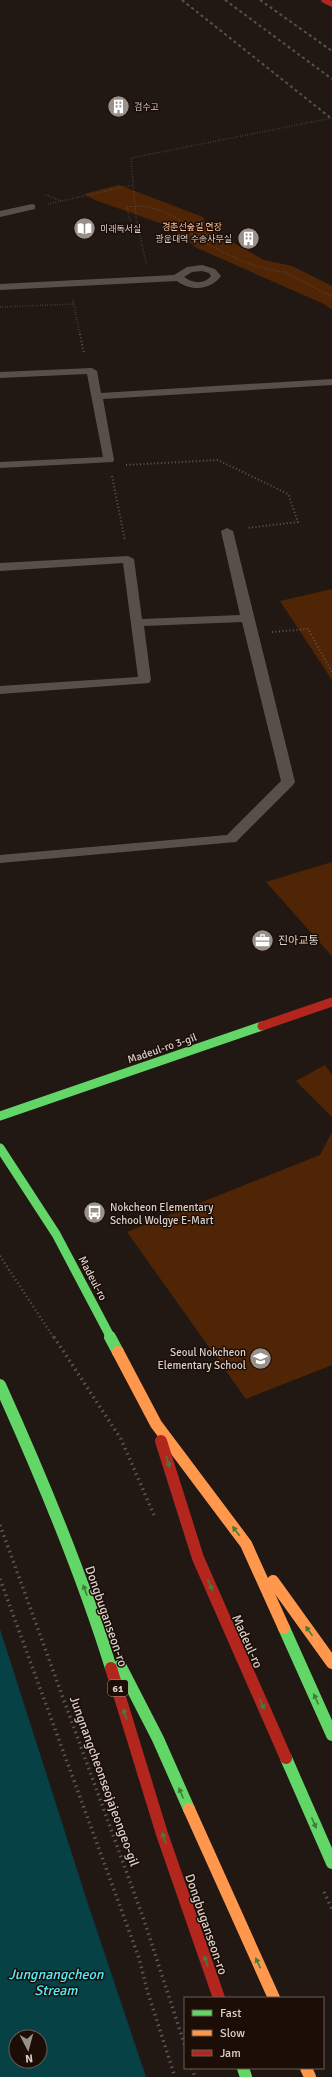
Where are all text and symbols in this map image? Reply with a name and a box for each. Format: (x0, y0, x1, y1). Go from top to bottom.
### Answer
building icon: 검수고 (105, 94, 131, 120)
place label: 검수고 (134, 102, 159, 113)
library icon: 미래독서실 (71, 216, 97, 242)
park label: 경춘선숲길 연장 (162, 222, 222, 233)
place label: 미래독서실 (100, 224, 141, 235)
building icon: 광운대역 수송사무실 (235, 226, 261, 252)
place label: 광운대역 수송사무실 (155, 234, 232, 245)
office icon: 진아교통 (249, 927, 275, 953)
place label: 진아교통 (278, 934, 318, 947)
street label: Madeul-ro 3-gil (126, 1031, 199, 1066)
bus stop icon: Nokcheon Elementary School Wolgye E-Mart (81, 1200, 107, 1226)
place label: Nokcheon Elementary School Wolgye E-Mart (110, 1201, 214, 1227)
street label: Madeul-ro (75, 1254, 110, 1303)
school or university icon: Seoul Nokcheon Elementary School (248, 1345, 274, 1371)
place label: Seoul Nokcheon Elementary School (158, 1346, 246, 1372)
one-way arrow (165, 1456, 171, 1468)
one-way arrow (232, 1526, 240, 1537)
street label: Dongbuganseon-ro (81, 1564, 131, 1669)
one-way arrow (207, 1579, 213, 1591)
one-way arrow (82, 1584, 88, 1596)
street label: Madeul-ro (228, 1612, 266, 1671)
one-way arrow (305, 1626, 313, 1636)
road number: 61 (108, 1680, 128, 1696)
street label: Jungnangcheonseojajeongeo-gil (66, 1694, 142, 1869)
one-way arrow (313, 1694, 319, 1705)
one-way arrow (259, 1698, 265, 1710)
one-way arrow (122, 1708, 128, 1720)
one-way arrow (178, 1787, 184, 1799)
one-way arrow (311, 1817, 317, 1828)
one-way arrow (161, 1832, 167, 1844)
street label: Dongbuganseon-ro (181, 1872, 231, 1977)
one-way arrow (203, 1955, 209, 1967)
one-way arrow (255, 1957, 261, 1968)
water label: Jungnangcheon Stream (9, 1966, 104, 1999)
legend (184, 1997, 324, 2069)
text: Fast (220, 2006, 241, 2021)
text: Slow (220, 2026, 245, 2041)
north arrow (8, 2029, 48, 2069)
text: Jam (220, 2046, 241, 2061)
text: N (25, 2052, 33, 2065)

